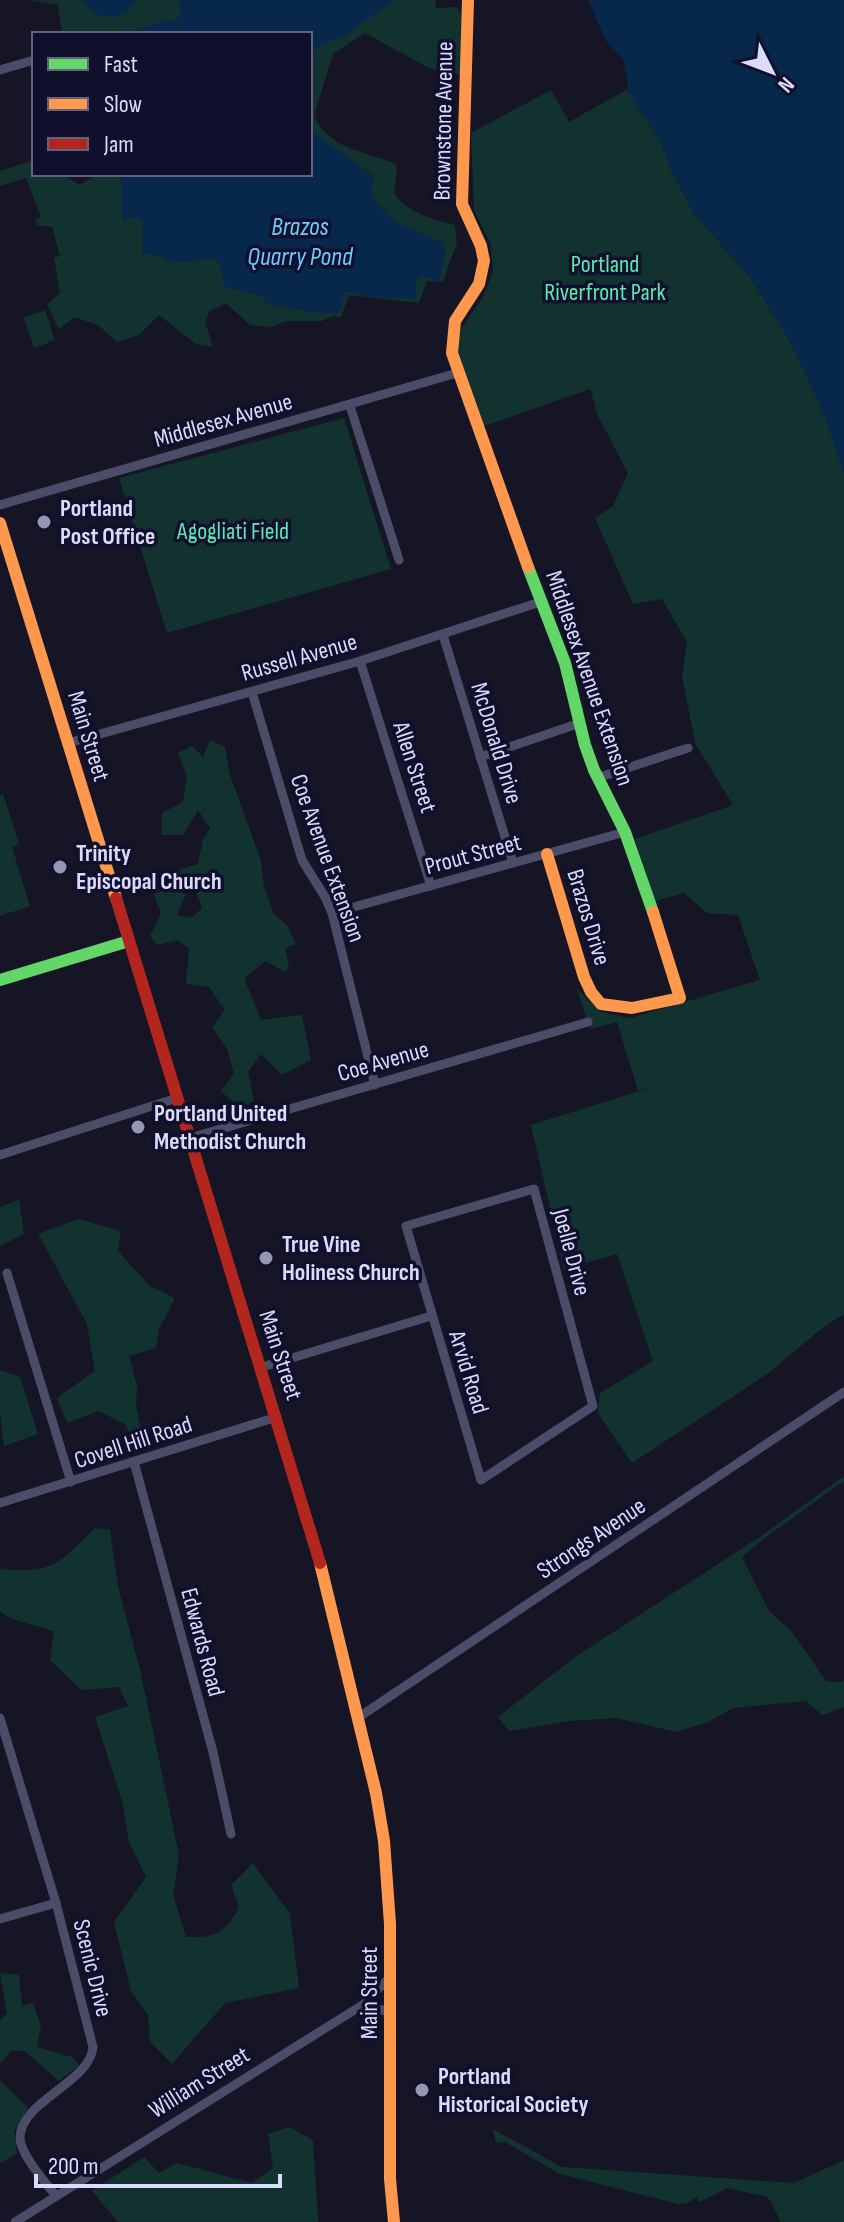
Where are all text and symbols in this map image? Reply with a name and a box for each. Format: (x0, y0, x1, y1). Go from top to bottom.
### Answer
legend (32, 32, 312, 176)
north arrow (732, 32, 812, 112)
street label: Brownstone Avenue (428, 41, 459, 201)
text: Fast (104, 50, 138, 79)
text: N (772, 71, 800, 98)
text: Slow (104, 90, 142, 119)
text: Jam (103, 130, 134, 159)
water label: Brazos Quarry Pond (247, 212, 354, 273)
park label: Portland Riverfront Park (544, 250, 666, 307)
street label: Middlesex Avenue (151, 387, 296, 454)
place label: Portland Post Office (60, 494, 155, 551)
marker: Portland Post Office (35, 513, 53, 531)
park label: Agogliati Field (176, 517, 289, 546)
street label: Middlesex Avenue Extension (539, 567, 640, 789)
street label: Russell Avenue (238, 627, 360, 688)
street label: McDonald Drive (464, 679, 529, 807)
street label: Main Street (61, 688, 116, 785)
street label: Allen Street (386, 717, 443, 816)
street label: Coe Avenue Extension (284, 770, 371, 946)
street label: Prout Street (422, 828, 524, 881)
place label: Trinity Episcopal Church (76, 839, 222, 896)
marker: Trinity Episcopal Church (51, 858, 69, 876)
street label: Brazos Drive (560, 866, 617, 969)
street label: Coe Avenue (334, 1035, 432, 1088)
place label: Portland United Methodist Church (154, 1099, 306, 1156)
marker: Portland United Methodist Church (129, 1118, 147, 1136)
street label: Joelle Drive (546, 1205, 597, 1299)
place label: True Vine Holiness Church (282, 1230, 420, 1287)
marker: True Vine Holiness Church (257, 1249, 275, 1267)
street label: Main Street (252, 1307, 309, 1404)
street label: Arvid Road (442, 1326, 495, 1417)
street label: Covell Hill Road (71, 1410, 196, 1475)
street label: Strongs Avenue (531, 1491, 651, 1585)
street label: Edwards Road (174, 1585, 231, 1700)
street label: Scenic Drive (66, 1916, 119, 2020)
street label: Main Street (355, 1947, 384, 2039)
street label: William Street (144, 2040, 255, 2125)
place label: Portland Historical Society (438, 2062, 588, 2119)
marker: Portland Historical Society (413, 2081, 431, 2099)
scale bar (36, 2138, 280, 2188)
text: 200 m (48, 2152, 99, 2181)

